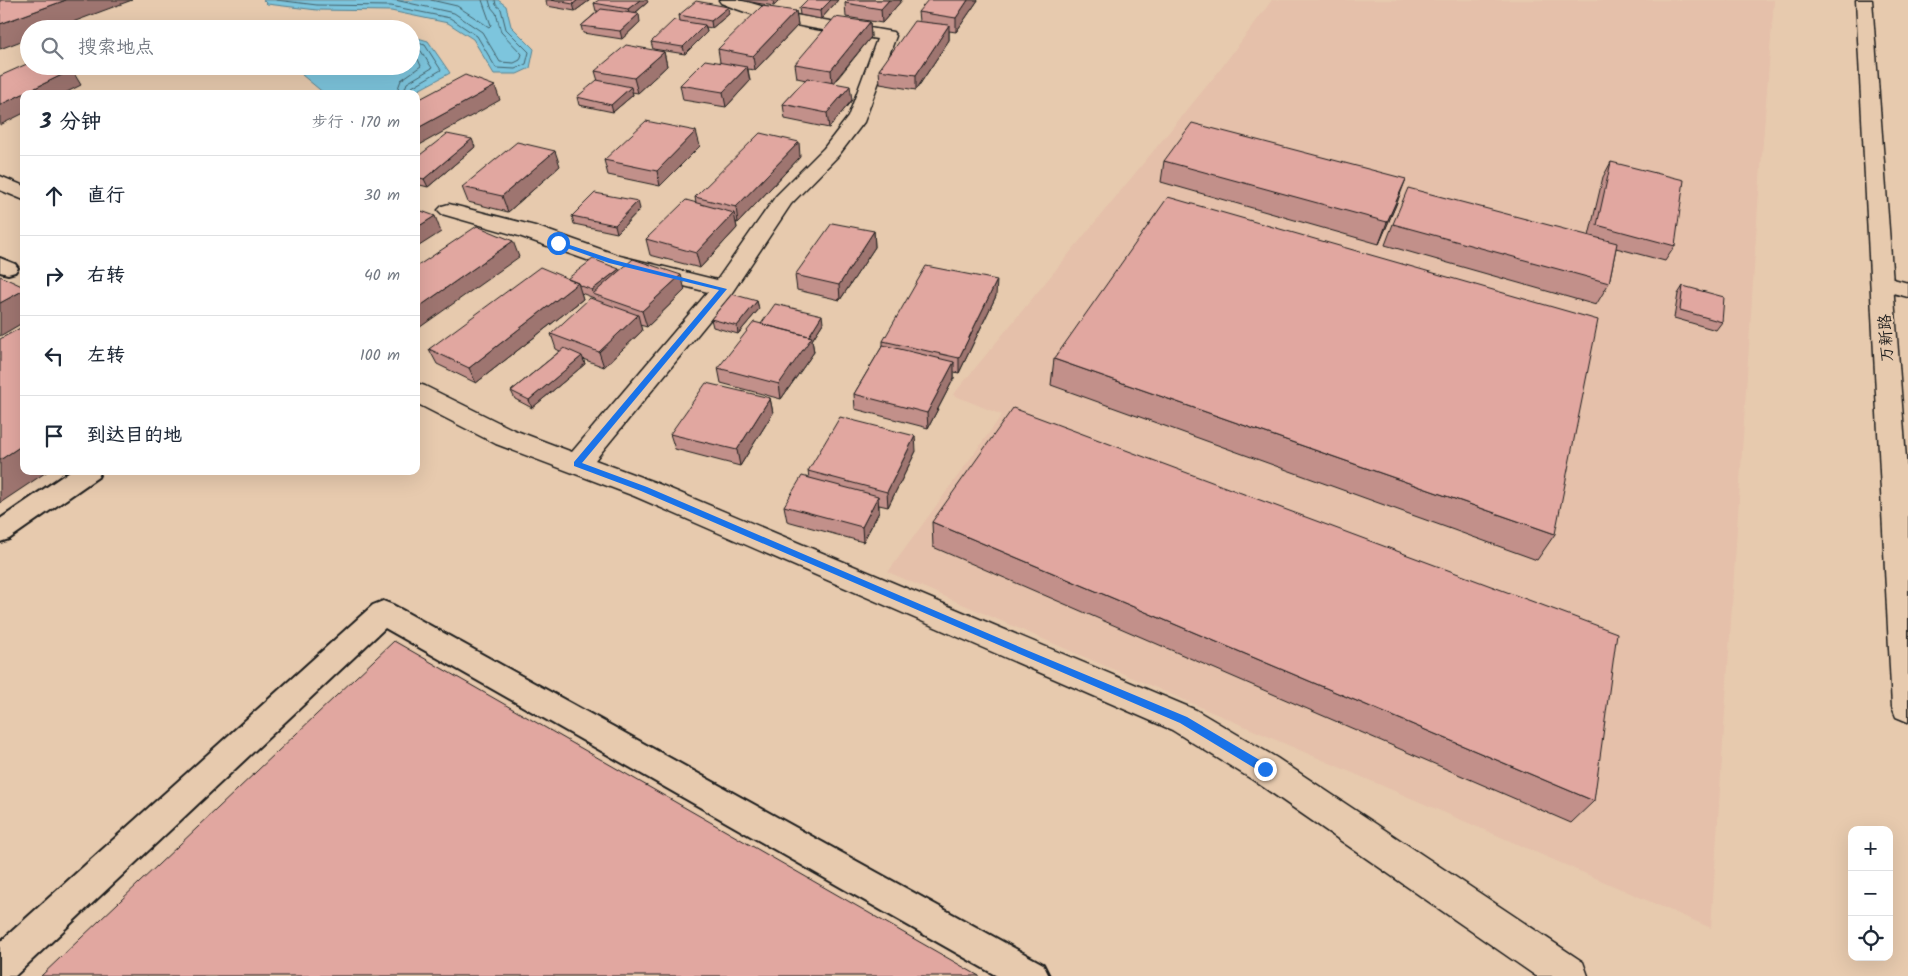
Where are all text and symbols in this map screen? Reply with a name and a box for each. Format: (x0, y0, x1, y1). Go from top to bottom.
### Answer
search box (20, 20, 420, 75)
text: 搜索地点 (78, 33, 154, 63)
icon: search (38, 34, 66, 62)
text: 3 分钟 (40, 106, 102, 139)
text: 步行 · 170 m (312, 110, 400, 135)
text: 直行 (87, 181, 125, 211)
icon: ahead (40, 182, 68, 210)
text: 30 m (364, 183, 400, 208)
route start (547, 232, 570, 255)
text: 右转 (87, 261, 125, 291)
icon: right (40, 262, 68, 290)
text: 40 m (364, 263, 400, 288)
street label: 万新路 (1873, 313, 1900, 363)
text: 左转 (87, 341, 125, 371)
icon: left (40, 342, 68, 370)
text: 100 m (360, 343, 400, 368)
text: 到达目的地 (87, 421, 182, 451)
icon: arrive (40, 422, 68, 450)
route end (1254, 758, 1277, 781)
map controls (1848, 826, 1893, 961)
button: + (1848, 826, 1893, 871)
button: − (1848, 871, 1893, 916)
button: locate (1848, 916, 1893, 961)

